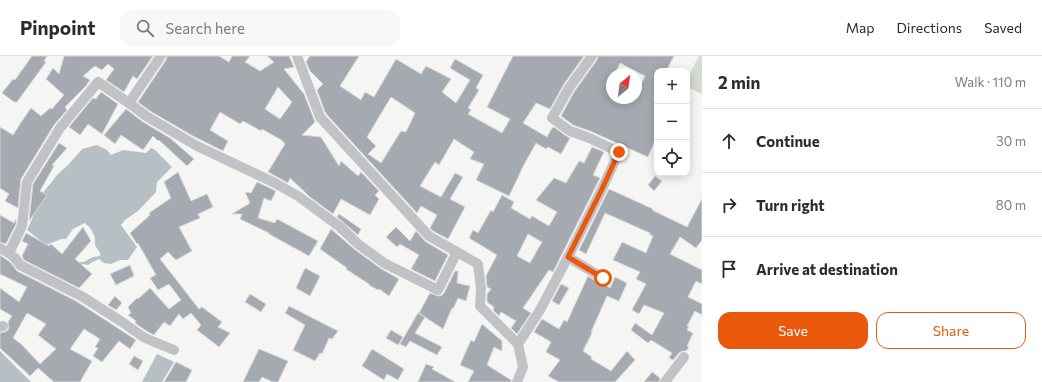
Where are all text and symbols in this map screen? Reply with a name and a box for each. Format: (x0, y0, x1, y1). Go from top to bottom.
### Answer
search box (120, 10, 400, 46)
text: Pinpoint (20, 16, 96, 39)
icon: search (134, 17, 156, 39)
text: Search here (166, 19, 245, 37)
text: Map (846, 19, 875, 36)
text: Directions (897, 19, 962, 36)
text: Saved (984, 19, 1022, 36)
north arrow (606, 68, 642, 104)
map controls (654, 68, 690, 176)
button: + (654, 68, 690, 104)
text: 2 min (718, 72, 760, 93)
text: Walk · 110 m (955, 74, 1026, 90)
button: − (654, 104, 690, 140)
icon: ahead (718, 130, 740, 152)
text: Continue (756, 132, 820, 150)
text: 30 m (996, 133, 1026, 149)
button: locate (654, 140, 690, 176)
route end (610, 143, 628, 161)
icon: right (718, 194, 740, 216)
text: Turn right (756, 196, 825, 214)
text: 80 m (996, 197, 1026, 213)
icon: arrive (718, 258, 740, 280)
text: Arrive at destination (756, 260, 898, 278)
route start (594, 269, 612, 287)
button: Save (718, 312, 868, 349)
button: Share (876, 312, 1026, 349)

